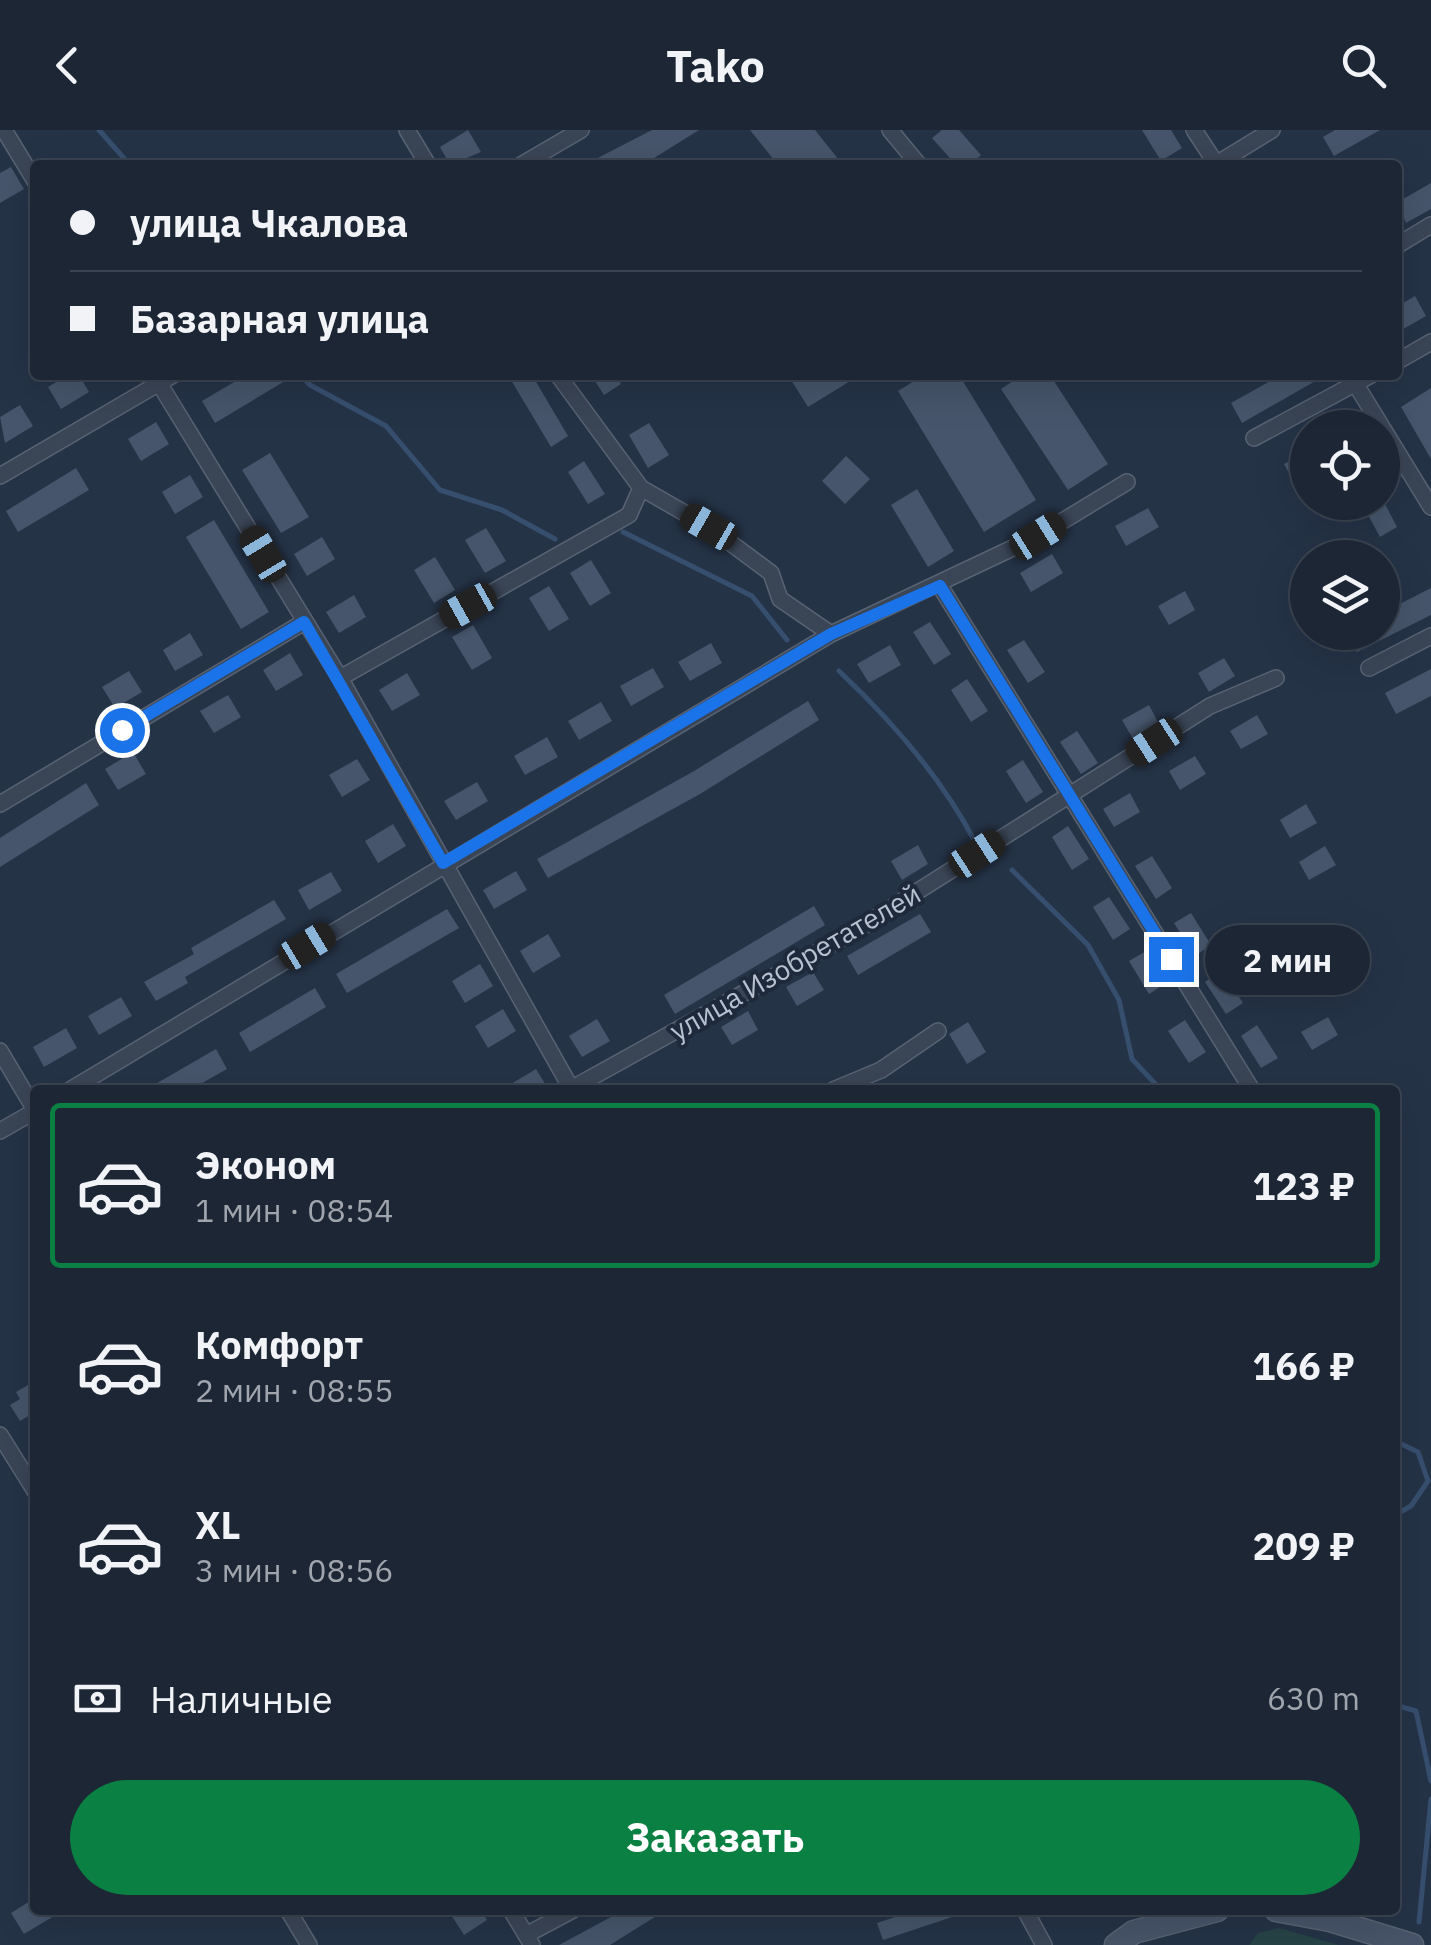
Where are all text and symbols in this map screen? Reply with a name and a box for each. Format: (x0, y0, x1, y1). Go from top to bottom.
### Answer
text: Tako (666, 36, 765, 94)
icon: back (40, 38, 95, 93)
icon: search (1336, 38, 1391, 93)
text: улица Чкалова (130, 198, 408, 247)
text: Базарная улица (130, 294, 429, 343)
map controls (1290, 410, 1400, 650)
button: locate (1290, 410, 1400, 520)
car (676, 499, 742, 555)
car (1005, 507, 1071, 565)
car (235, 521, 291, 587)
button: layers (1290, 540, 1400, 650)
car (434, 578, 502, 634)
route start (100, 708, 145, 753)
car (1121, 713, 1187, 771)
car (944, 825, 1010, 883)
street label: улица Изобретателей (663, 875, 927, 1049)
car (274, 918, 340, 974)
callout: 2 мин (1206, 924, 1371, 994)
route end (1149, 937, 1194, 982)
text: 2 мин (1243, 939, 1332, 981)
text: Эконом (195, 1140, 336, 1189)
icon: car (75, 1141, 165, 1231)
text: 123 ₽ (1253, 1161, 1355, 1210)
text: 1 мин · 08:54 (195, 1189, 393, 1231)
text: Комфорт (195, 1320, 363, 1369)
icon: car (75, 1321, 165, 1411)
text: 166 ₽ (1253, 1341, 1355, 1390)
text: 2 мин · 08:55 (195, 1369, 393, 1411)
text: XL (195, 1500, 241, 1549)
icon: car (75, 1501, 165, 1591)
text: 209 ₽ (1253, 1521, 1355, 1570)
text: 3 мин · 08:56 (195, 1549, 393, 1591)
icon: cash (70, 1671, 125, 1726)
text: Наличные (150, 1674, 333, 1723)
text: 630 m (1267, 1677, 1360, 1719)
button: Заказать (70, 1780, 1360, 1895)

